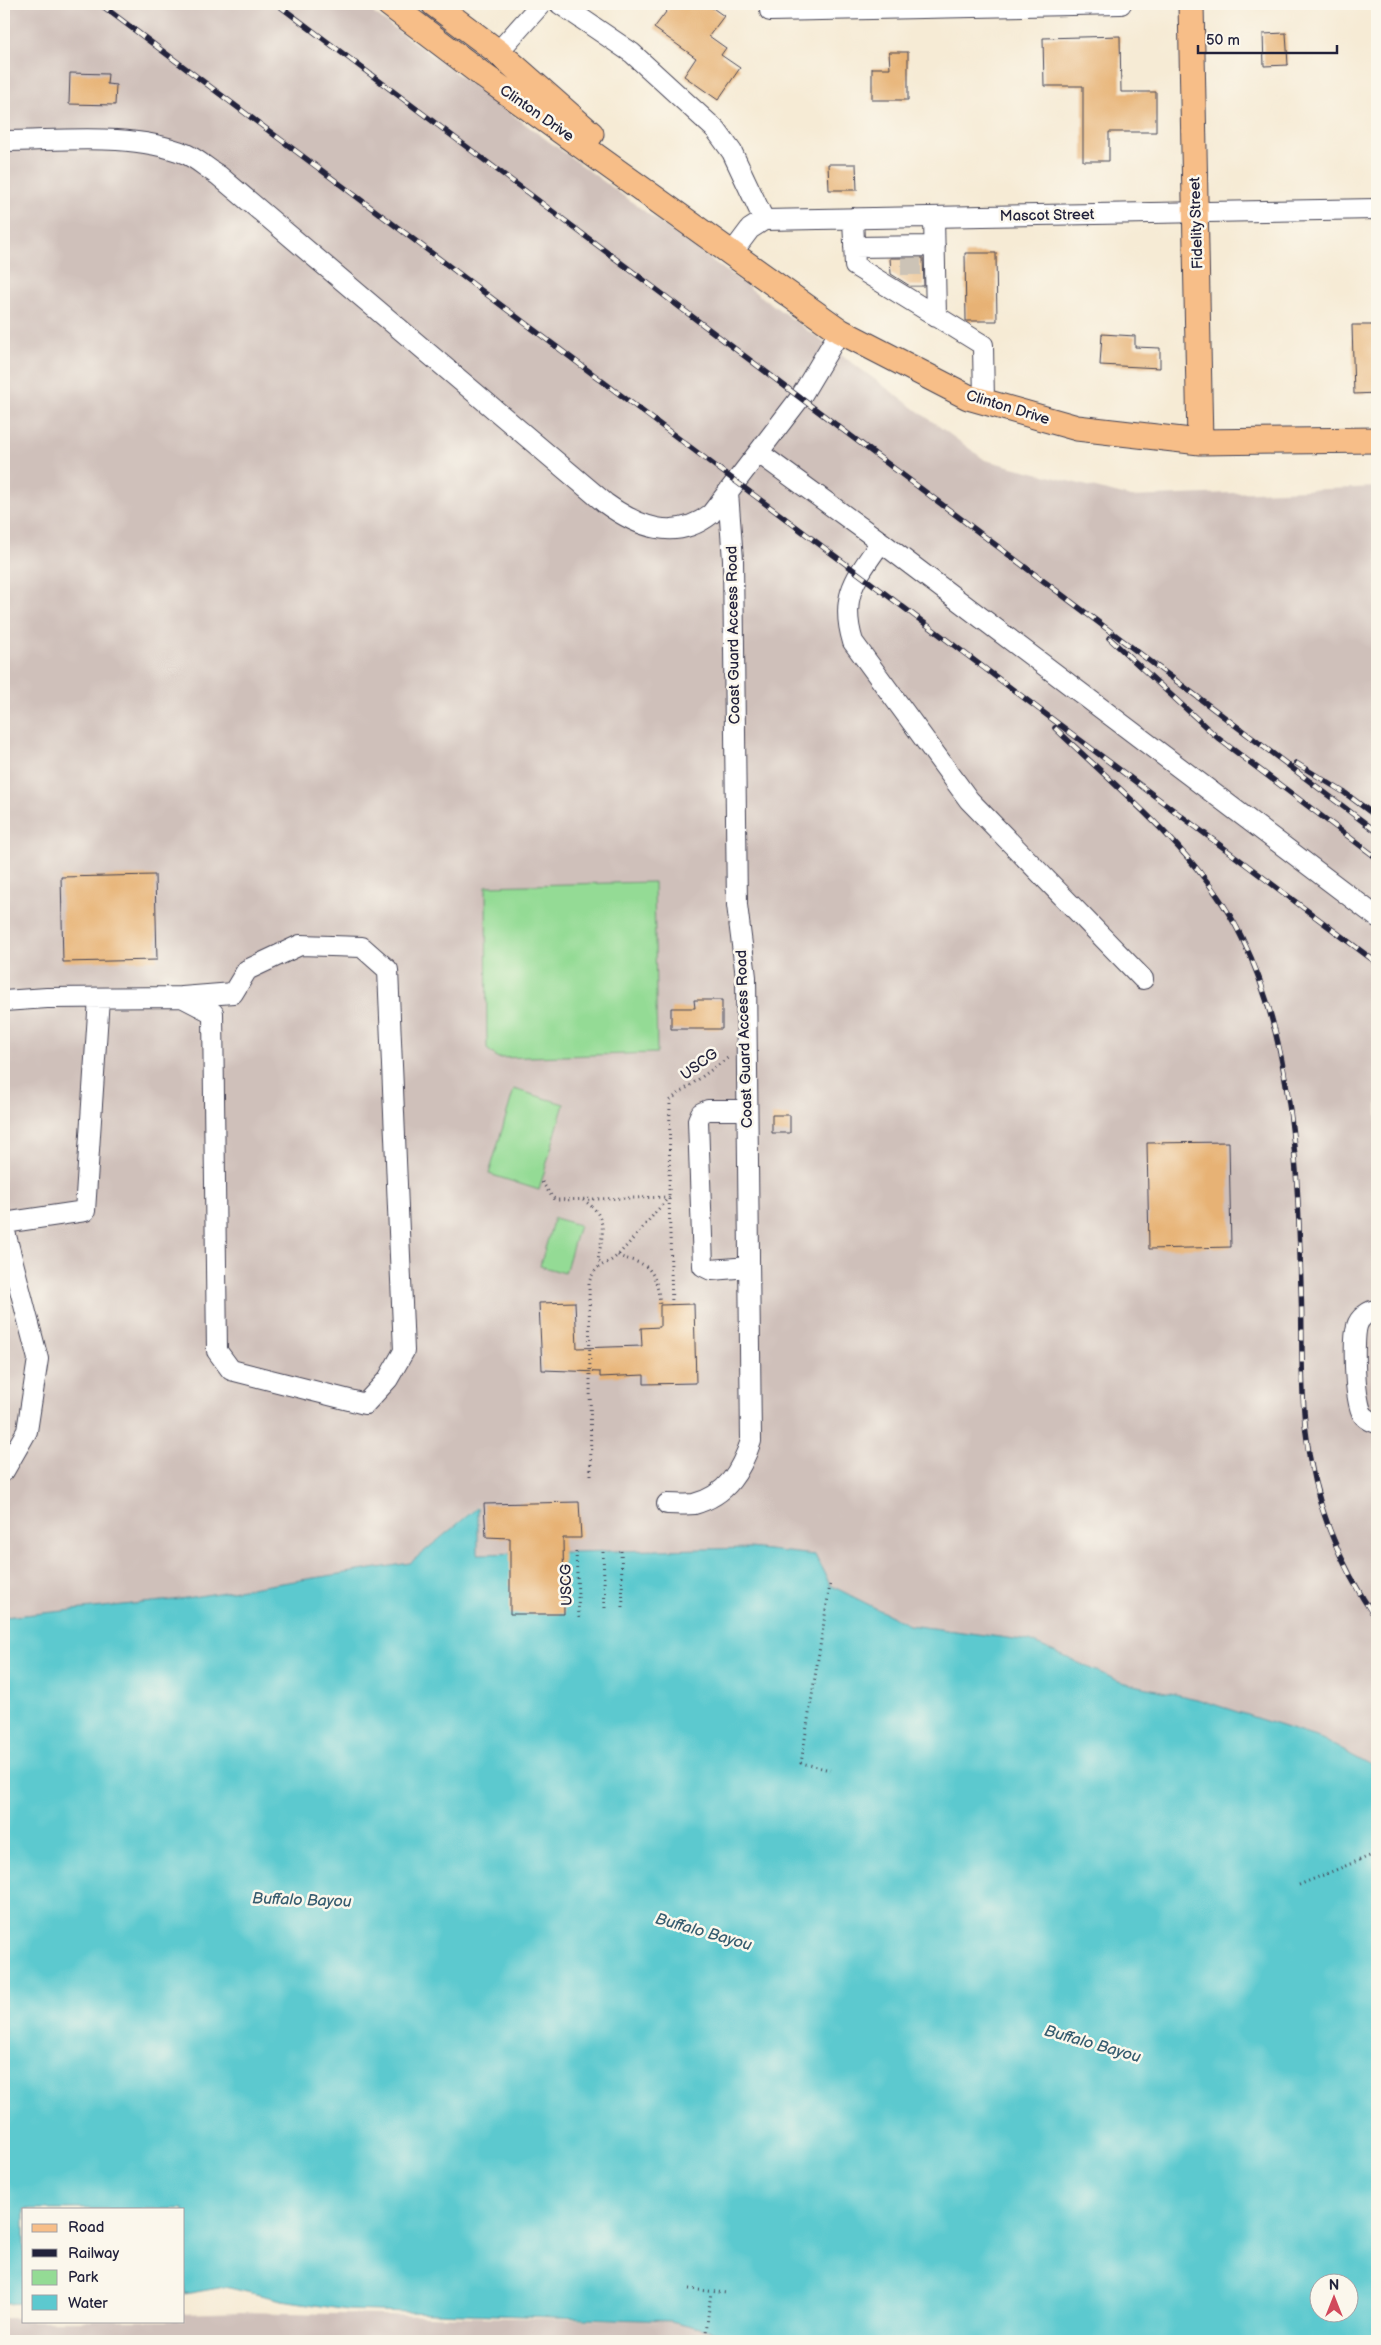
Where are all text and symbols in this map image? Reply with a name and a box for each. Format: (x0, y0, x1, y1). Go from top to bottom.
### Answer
scale bar (1198, 22, 1337, 54)
text: 50 m (1206, 31, 1240, 50)
street label: Clinton Drive (496, 81, 578, 146)
street label: Fidelity Street (1185, 176, 1208, 269)
street label: Mascot Street (999, 205, 1095, 226)
street label: Clinton Drive (964, 386, 1052, 429)
street label: Coast Guard Access Road (722, 546, 745, 724)
street label: Coast Guard Access Road (732, 949, 757, 1129)
street label: USCG (677, 1044, 722, 1085)
street label: USCG (556, 1564, 577, 1606)
water label: Buffalo Bayou (252, 1889, 352, 1912)
water label: Buffalo Bayou (653, 1910, 754, 1955)
water label: Buffalo Bayou (1042, 2022, 1143, 2067)
legend (22, 2208, 185, 2322)
text: Road (68, 2218, 104, 2237)
text: Railway (68, 2244, 119, 2263)
text: Park (68, 2268, 99, 2287)
north arrow (1308, 2272, 1358, 2322)
text: N (1329, 2277, 1339, 2294)
text: Water (68, 2294, 108, 2313)

